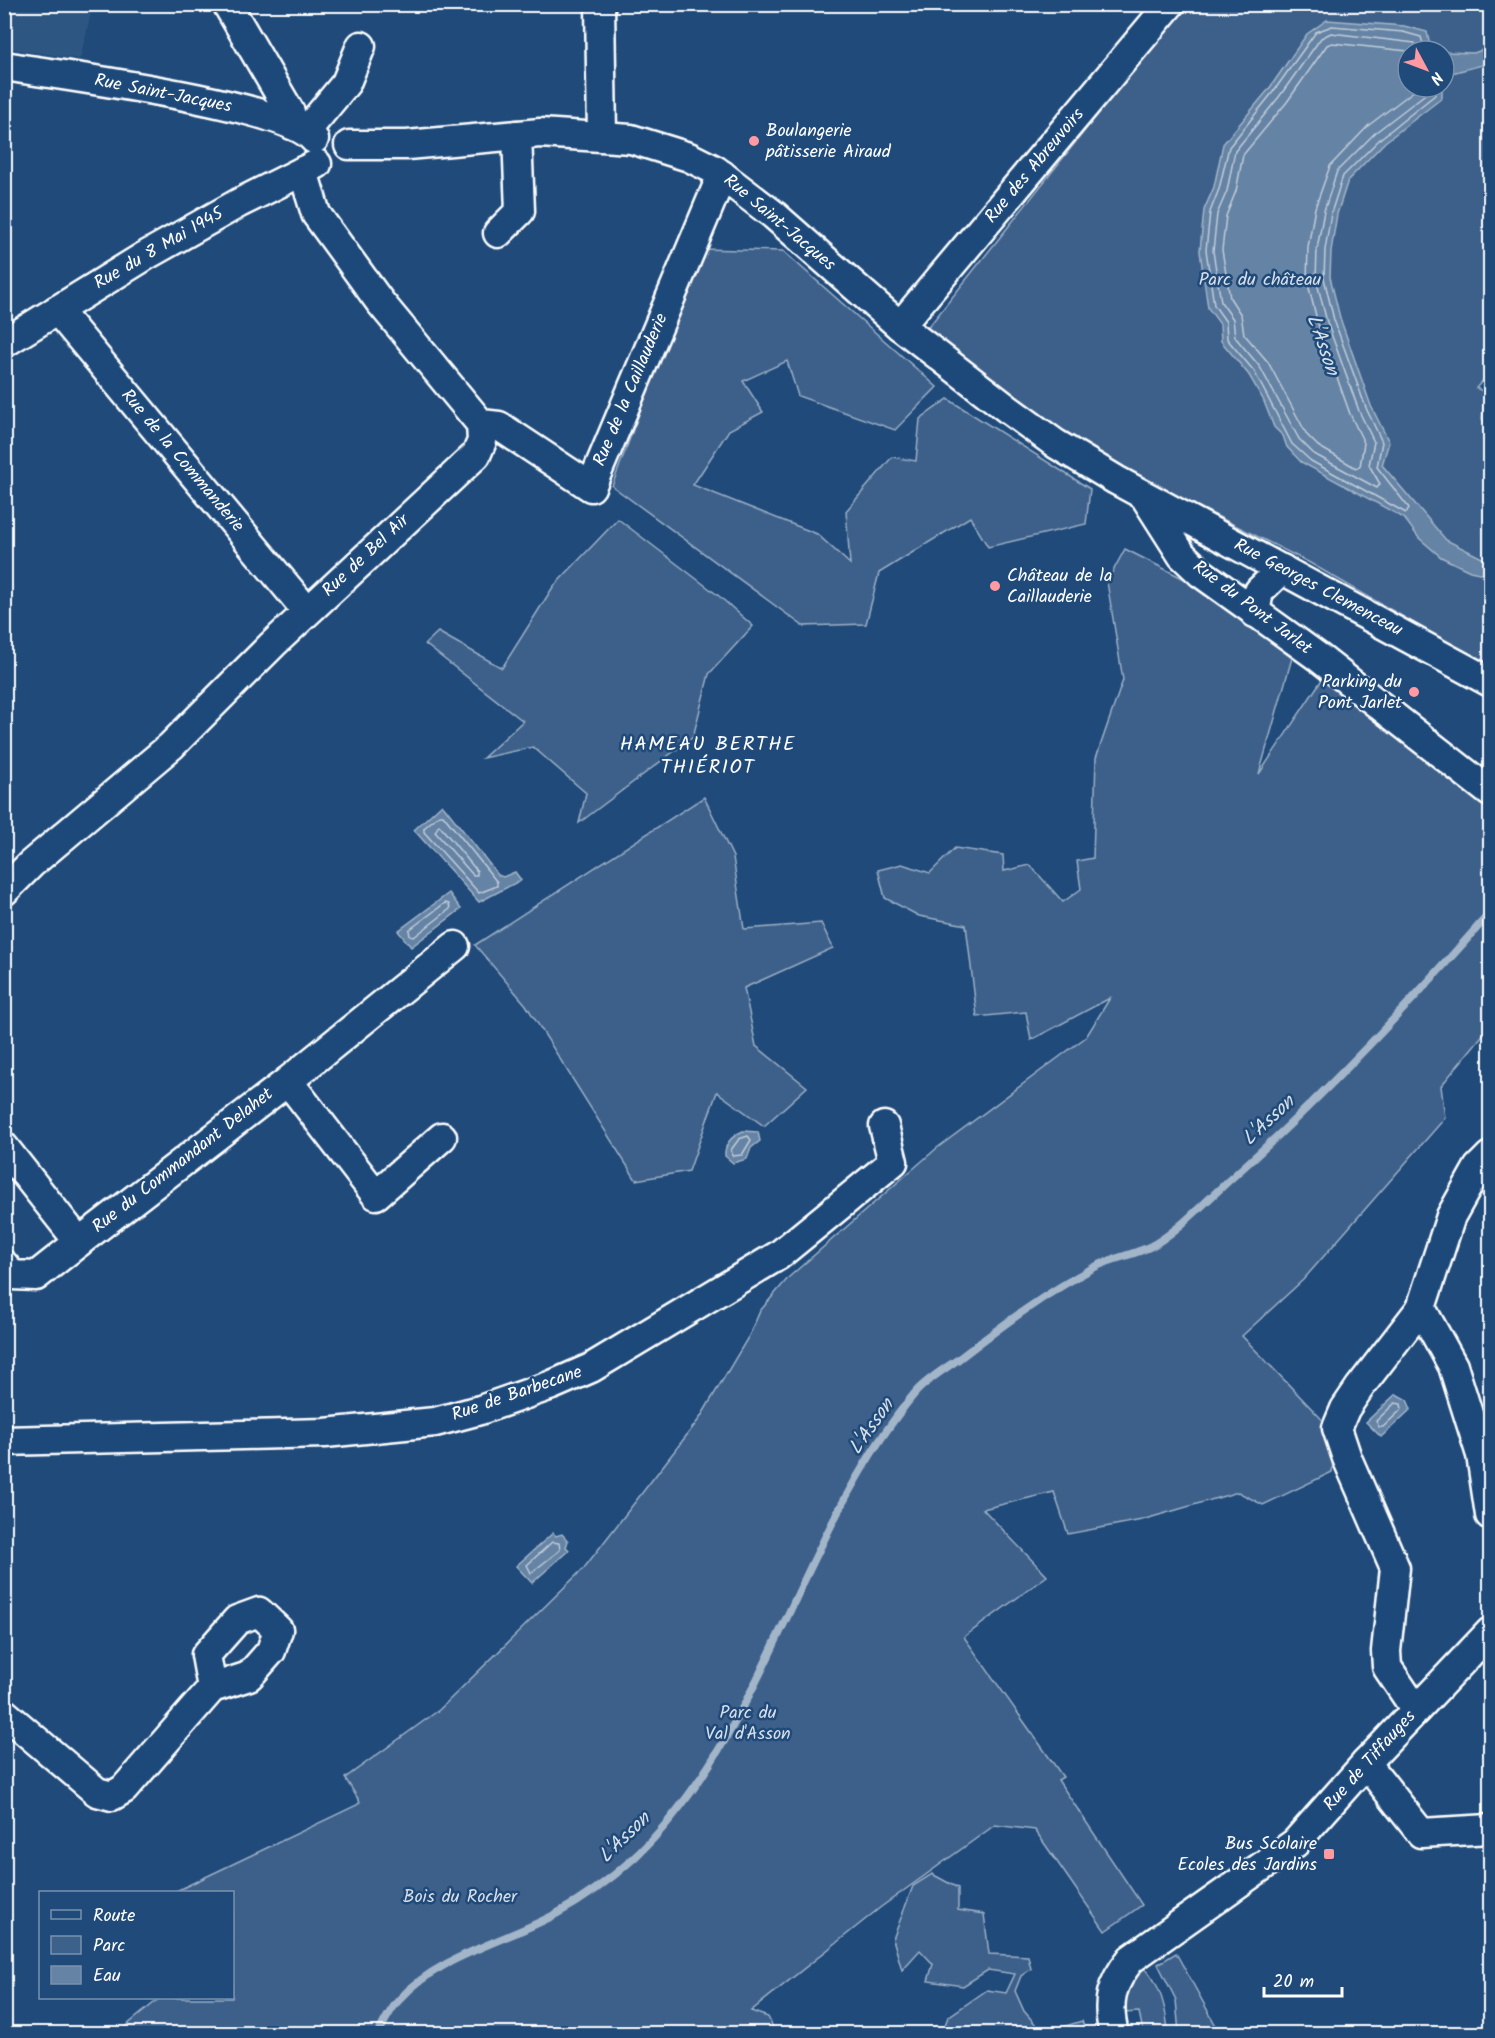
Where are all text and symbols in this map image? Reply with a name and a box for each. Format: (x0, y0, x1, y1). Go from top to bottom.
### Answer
north arrow (1396, 39, 1456, 99)
street label: Rue Saint-Jacques (92, 66, 235, 122)
text: N (1423, 66, 1449, 90)
street label: Rue des Abreuvoirs (978, 102, 1092, 230)
place label: Boulangerie pâtisserie Airaud (765, 117, 892, 167)
marker: Boulangerie pâtisserie Airaud (747, 134, 761, 148)
street label: Rue Saint-Jacques (716, 167, 842, 279)
street label: Rue du 8 Mai 1945 (89, 199, 230, 298)
park label: Parc du château (1199, 266, 1322, 295)
street label: Rue de la Caillauderie (586, 309, 676, 471)
water label: L'Asson (1297, 310, 1348, 381)
street label: Rue de la Commanderie (113, 383, 251, 539)
street label: Rue de Bel Air (315, 507, 417, 605)
street label: Rue Georges Clemenceau (1228, 531, 1408, 645)
street label: Rue du Pont Jarlet (1186, 553, 1319, 663)
place label: Château de la Caillauderie (1007, 562, 1112, 612)
marker: Château de la Caillauderie (988, 579, 1002, 593)
place label: Parking du Pont Jarlet (1318, 668, 1403, 718)
marker: Parking du Pont Jarlet (1407, 685, 1421, 699)
district label: HAMEAU BERTHE THIÉRIOT (620, 729, 796, 784)
street label: Rue du Commandant Delahet (86, 1080, 281, 1241)
water label: L'Asson (1235, 1087, 1304, 1154)
street label: Rue de Barbecane (448, 1358, 586, 1430)
water label: L'Asson (841, 1391, 904, 1462)
park label: Parc du Val d'Asson (705, 1699, 791, 1749)
street label: Rue de Tiffauges (1317, 1704, 1424, 1818)
water label: L'Asson (591, 1804, 660, 1871)
place label: Bus Scolaire Ecoles des Jardins (1178, 1830, 1317, 1880)
marker: Bus Scolaire Ecoles des Jardins (1322, 1847, 1336, 1861)
park label: Bois du Rocher (403, 1883, 518, 1912)
legend (39, 1891, 234, 1999)
text: Route (93, 1902, 135, 1931)
text: Parc (93, 1932, 125, 1961)
scale bar (1264, 1960, 1342, 1998)
text: Eau (93, 1962, 121, 1991)
text: 20 m (1273, 1968, 1314, 1997)

